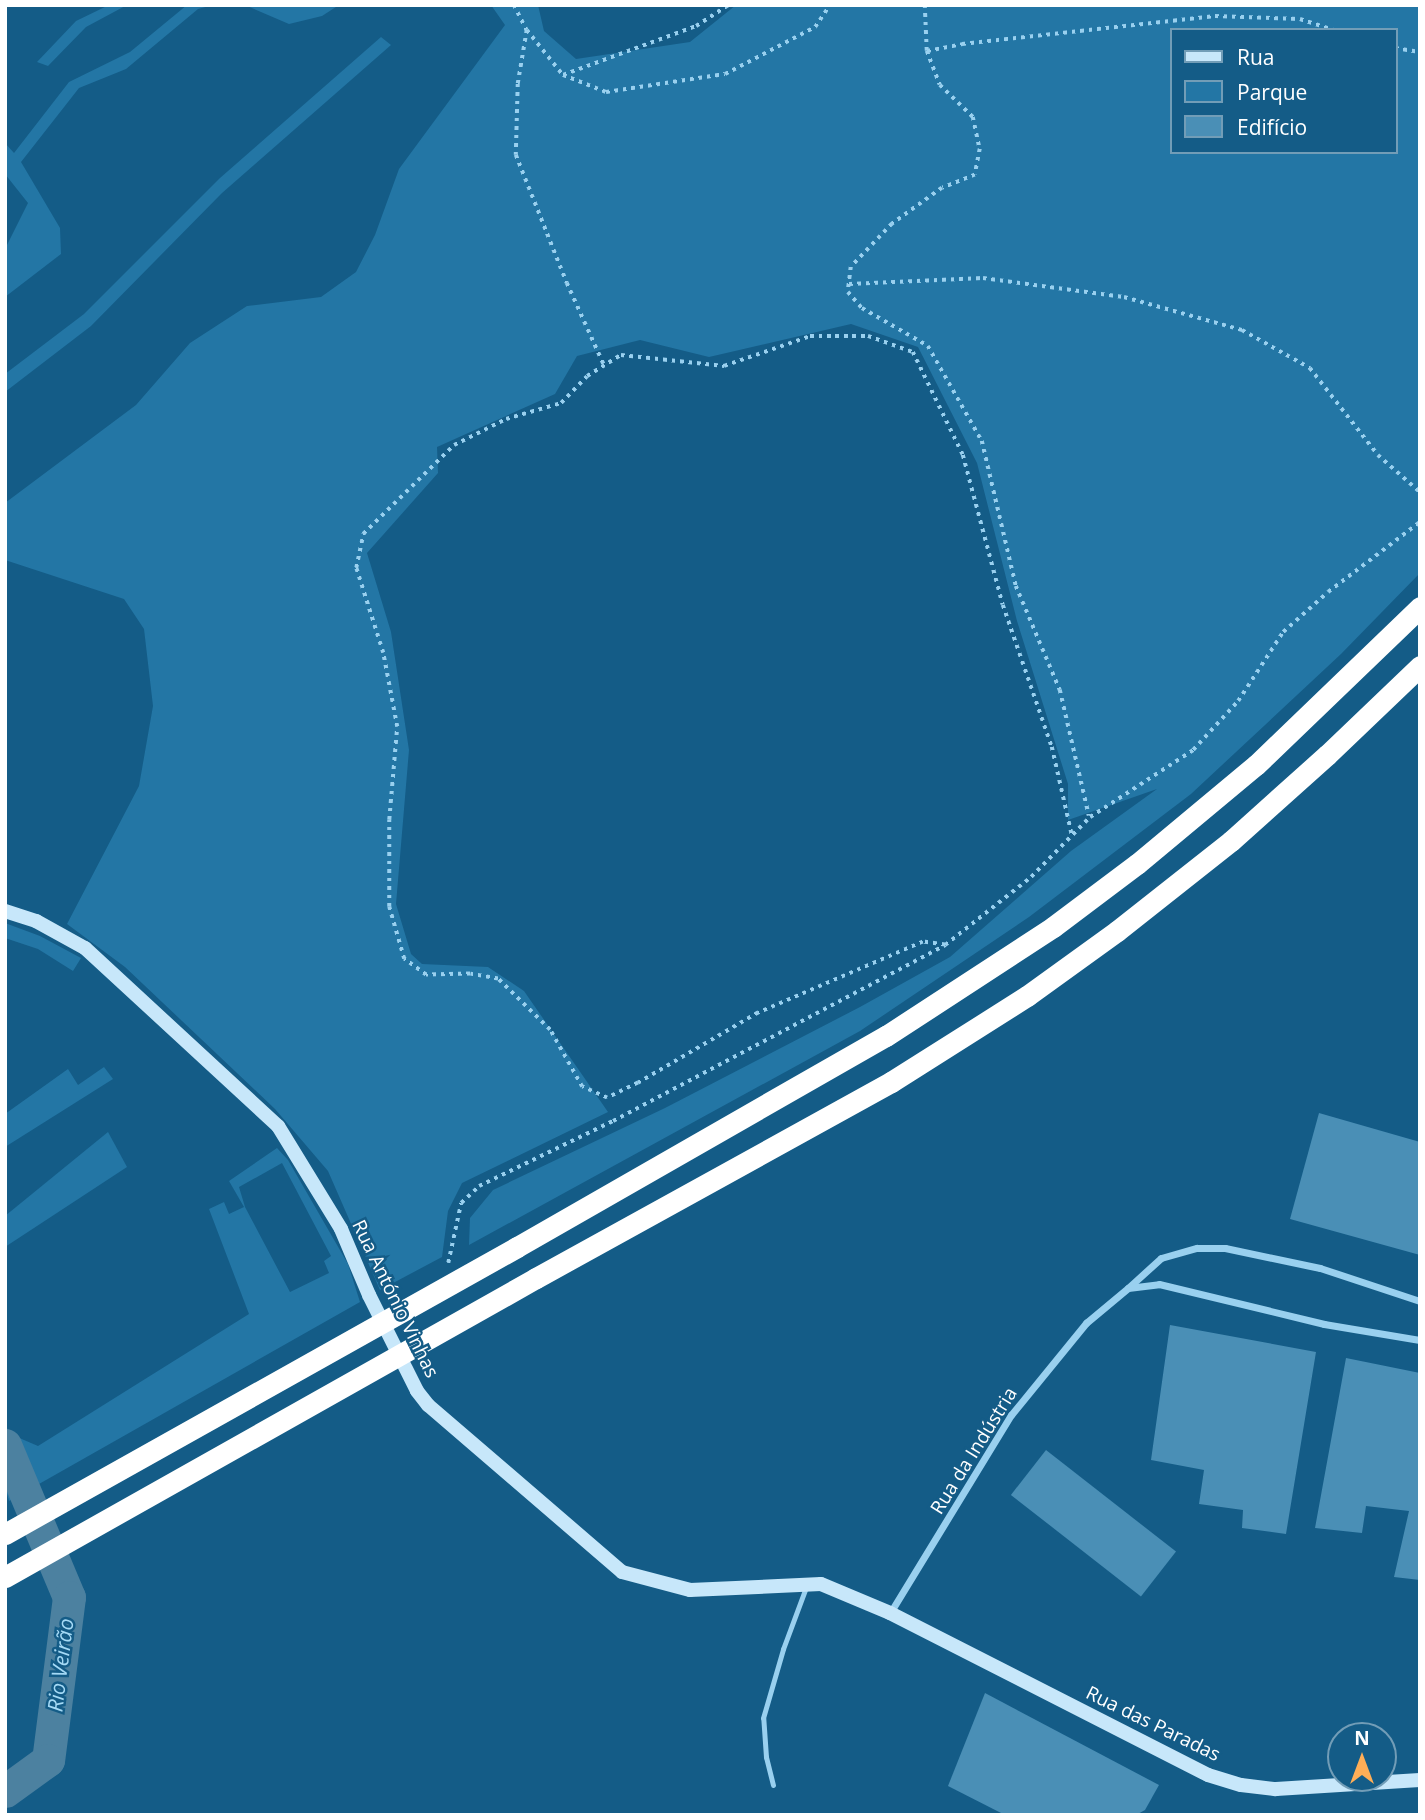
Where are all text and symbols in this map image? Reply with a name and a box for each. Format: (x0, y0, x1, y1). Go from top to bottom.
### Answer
legend (1170, 28, 1397, 154)
text: Rua (1237, 43, 1275, 71)
text: Parque (1237, 78, 1307, 106)
text: Edifício (1237, 113, 1307, 141)
street label: Rua António Vinhas (347, 1216, 443, 1382)
street label: Rua da Indústria (926, 1383, 1022, 1519)
water label: Rio Veirão (42, 1617, 78, 1713)
street label: Rua das Paradas (1082, 1682, 1224, 1766)
north arrow (1327, 1722, 1397, 1792)
text: N (1354, 1725, 1370, 1751)

